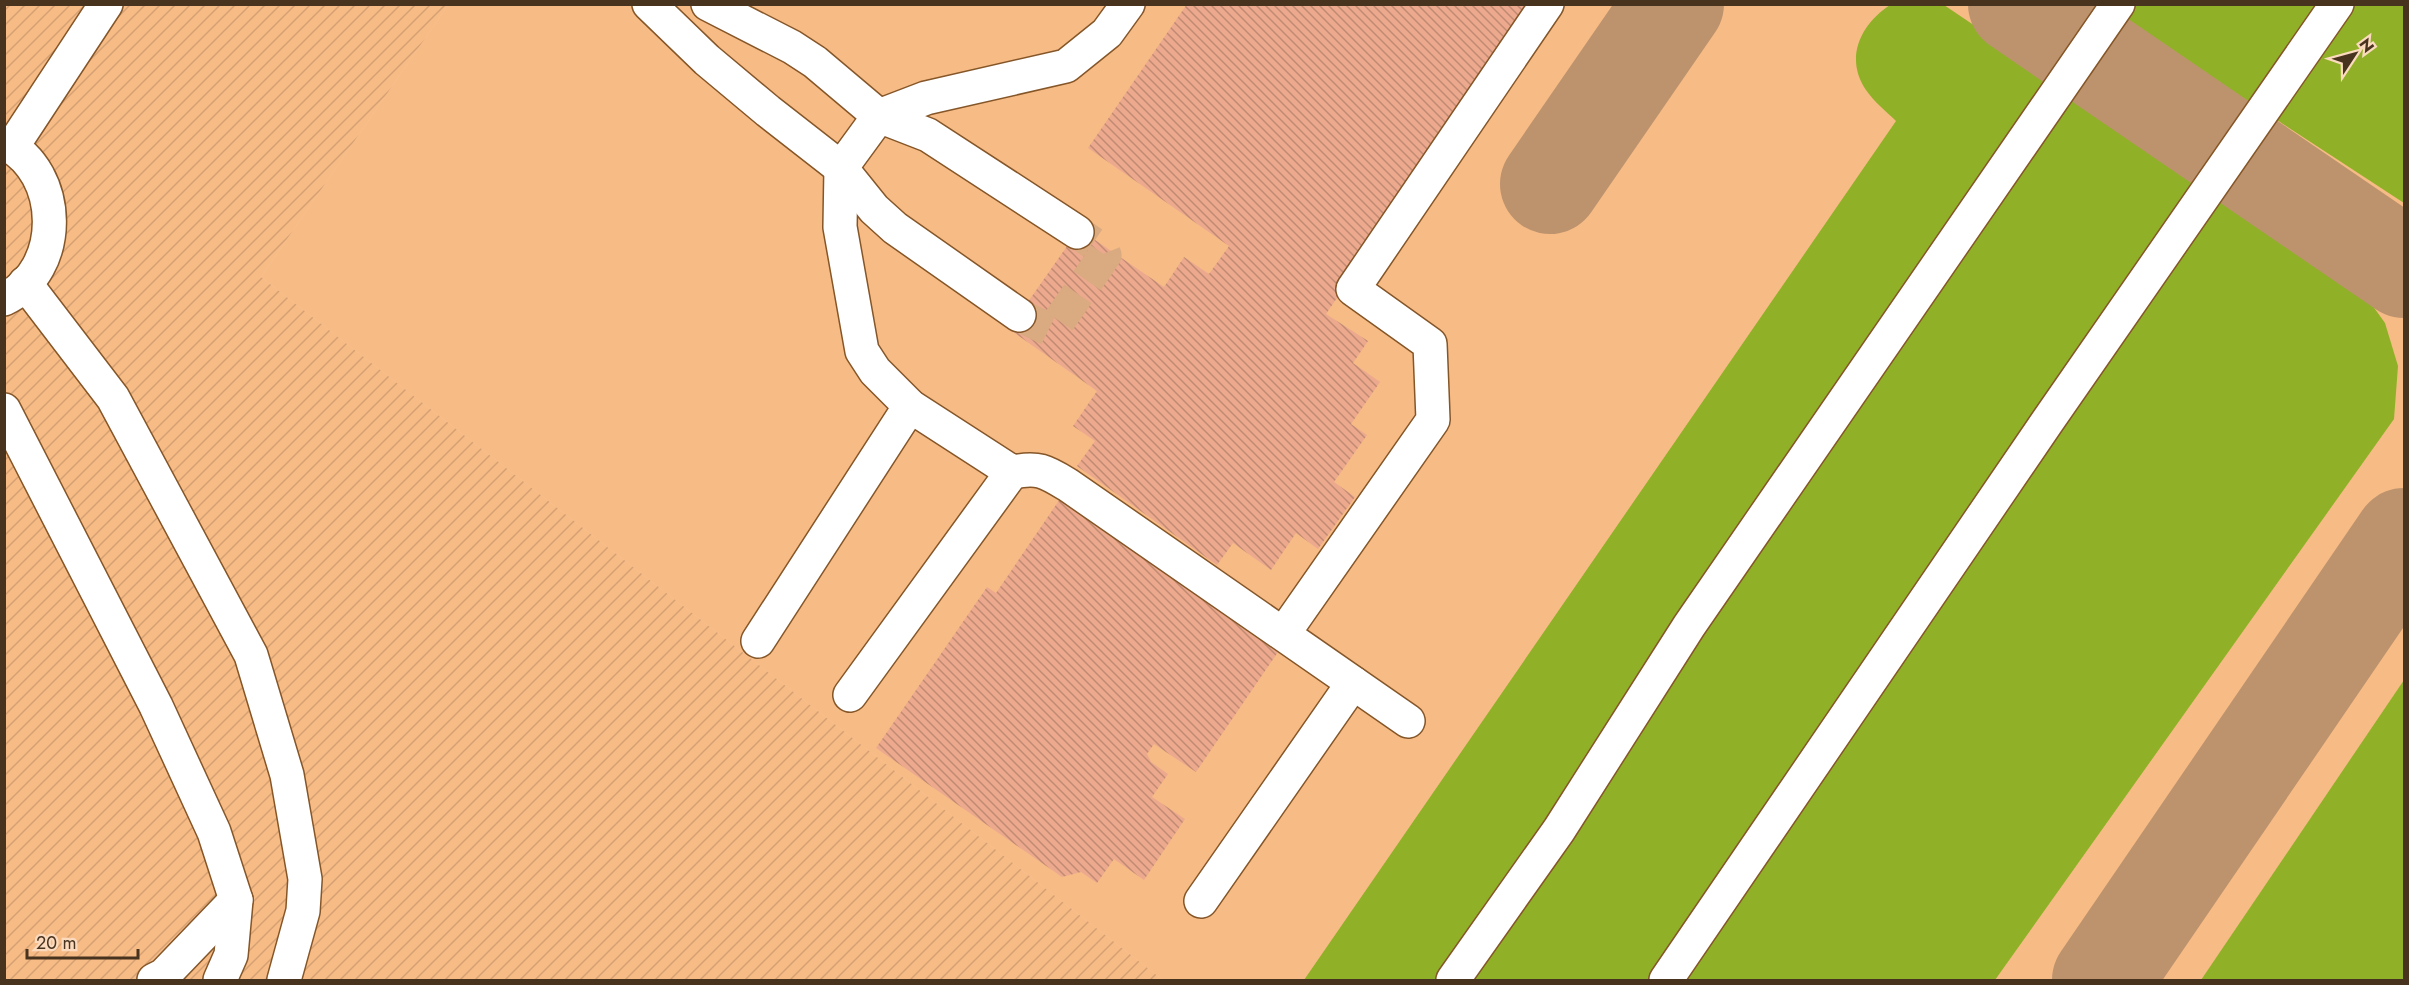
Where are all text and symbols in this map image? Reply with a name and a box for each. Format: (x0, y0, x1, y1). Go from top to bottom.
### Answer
north arrow (2325, 24, 2385, 84)
text: N (2354, 34, 2380, 57)
scale bar (27, 922, 138, 960)
text: 20 m (36, 930, 76, 956)

